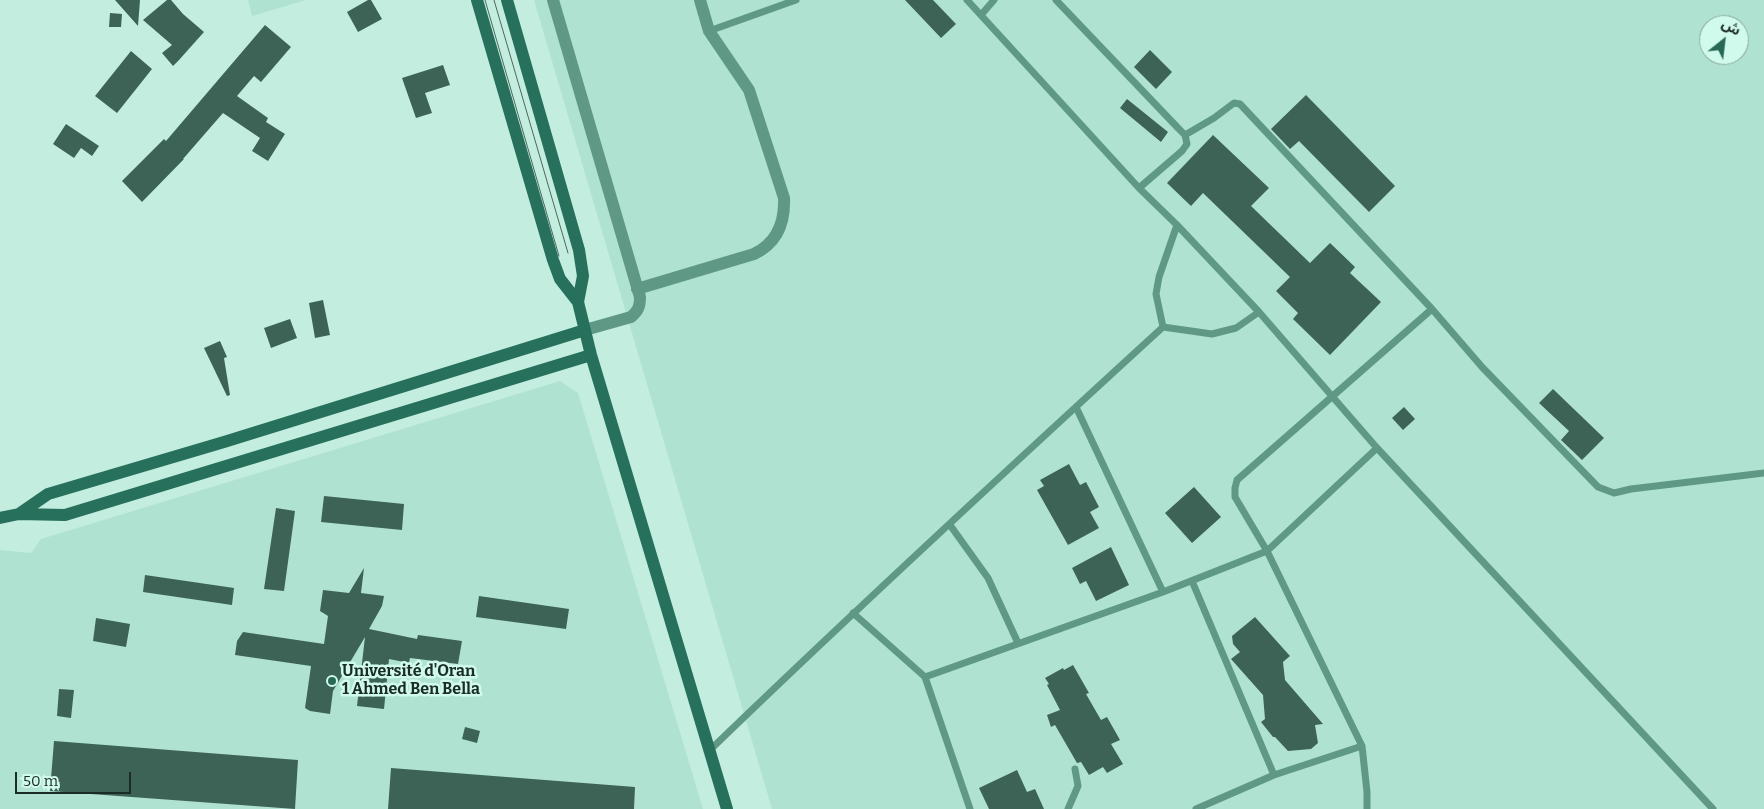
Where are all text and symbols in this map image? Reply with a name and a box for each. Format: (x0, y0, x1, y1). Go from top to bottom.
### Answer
north arrow (1699, 15, 1749, 65)
text: ش (1719, 15, 1744, 39)
place label: Université d'Oran 1 Ahmed Ben Bella (342, 662, 480, 700)
marker: Université d'Oran 1 Ahmed Ben Bella (326, 675, 338, 687)
scale bar (18, 762, 134, 794)
text: 50 m (23, 772, 58, 790)

